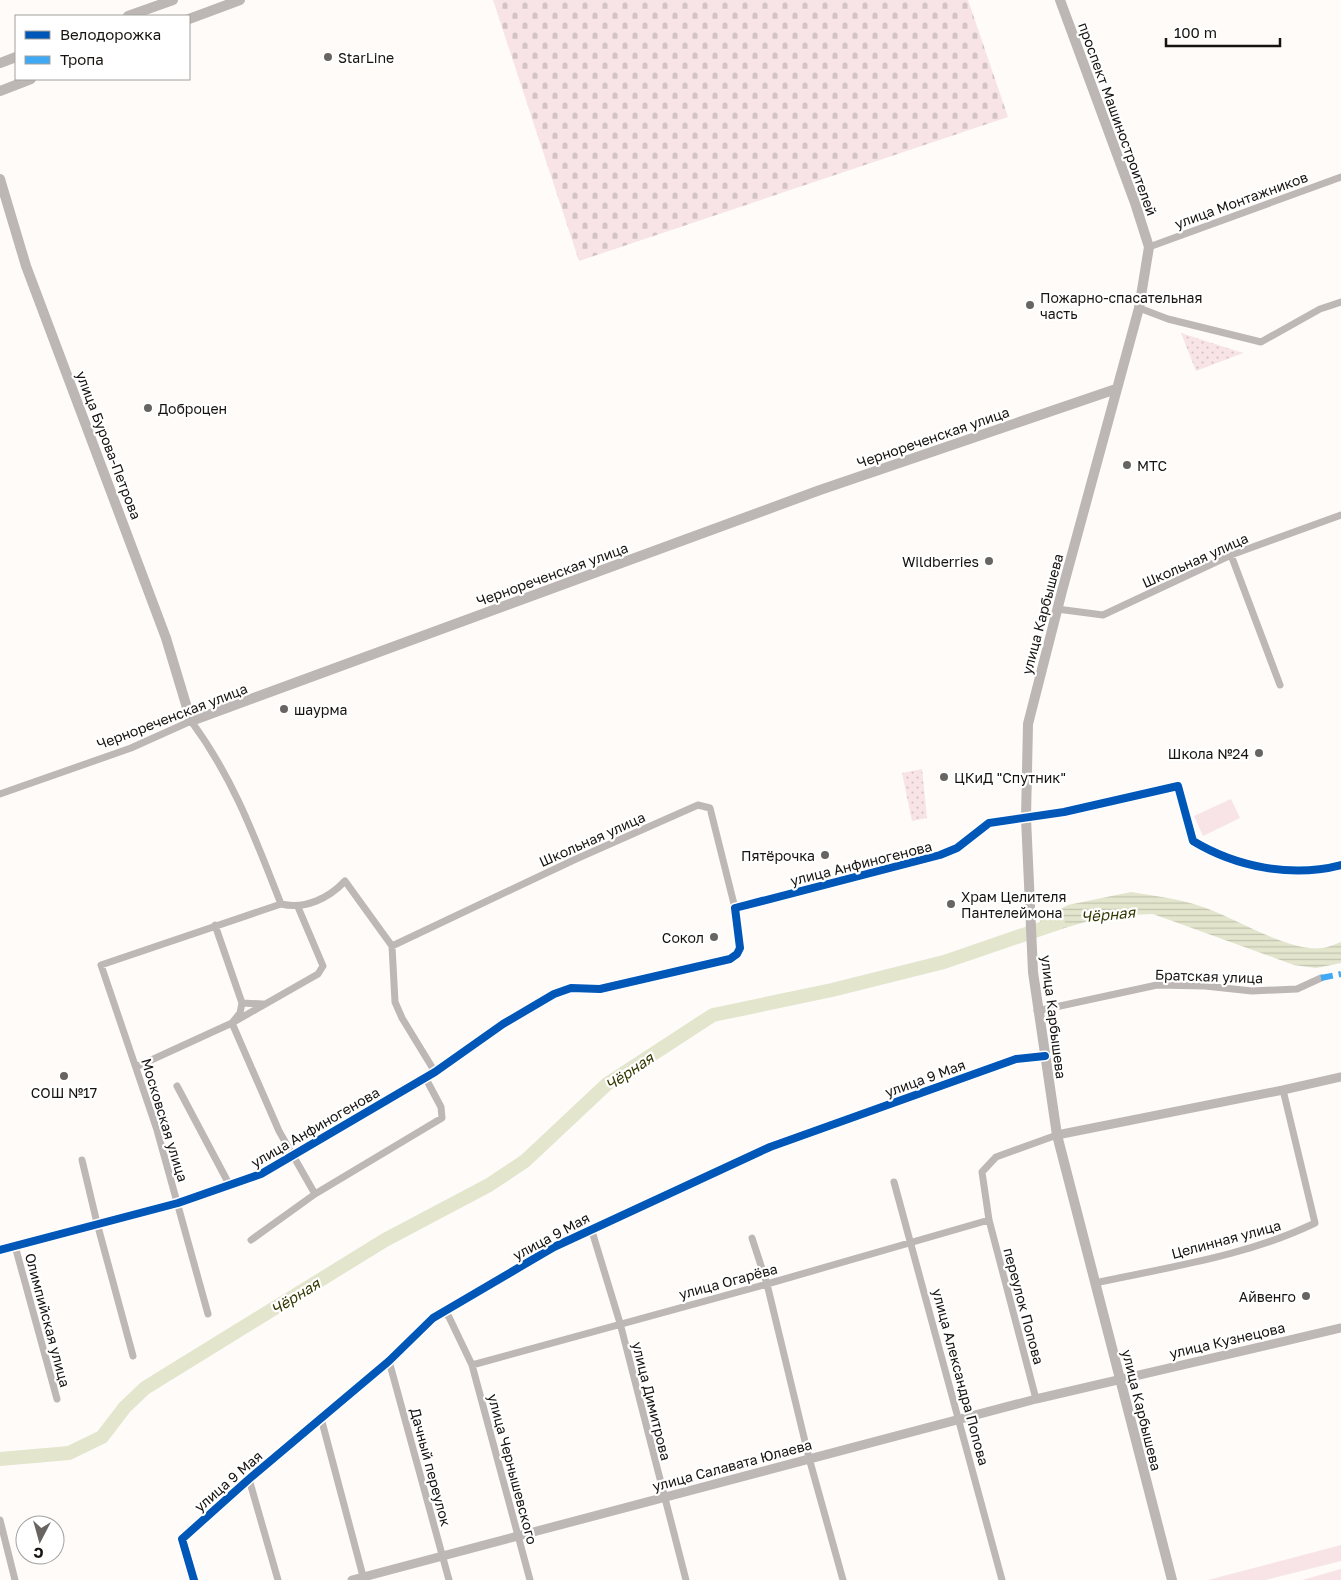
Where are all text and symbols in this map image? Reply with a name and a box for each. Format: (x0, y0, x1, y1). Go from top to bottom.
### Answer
legend (15, 15, 190, 80)
scale bar (1166, 15, 1280, 47)
street label: проспект Машиностроителей (1075, 20, 1161, 218)
text: 100 m (1174, 23, 1217, 41)
text: Велодорожка (60, 25, 161, 43)
place label: StarLine (338, 49, 394, 66)
text: Тропа (60, 50, 104, 68)
marker: StarLine (322, 51, 334, 63)
street label: улица Монтажников (1172, 168, 1310, 232)
place label: Пожарно-спасательная часть (1040, 289, 1202, 322)
marker: Пожарно-спасательная часть (1024, 299, 1036, 311)
street label: улица Бурова-Петрова (73, 368, 145, 522)
place label: Доброцен (158, 400, 227, 417)
marker: Доброцен (142, 402, 154, 414)
street label: Чернореченская улица (855, 403, 1011, 471)
place label: МТС (1137, 457, 1167, 474)
marker: МТС (1121, 459, 1133, 471)
street label: Школьная улица (1139, 529, 1251, 591)
street label: Чернореченская улица (474, 539, 630, 609)
street label: улица Карбышева (1018, 552, 1066, 676)
place label: Wildberries (902, 553, 979, 570)
marker: Wildberries (983, 555, 995, 567)
street label: Чернореченская улица (94, 679, 250, 753)
place label: шаурма (294, 701, 347, 718)
marker: шаурма (278, 703, 290, 715)
place label: Школа №24 (1168, 745, 1249, 762)
marker: Школа №24 (1253, 747, 1265, 759)
place label: ЦКиД "Спутник" (954, 769, 1066, 786)
marker: ЦКиД "Спутник" (938, 771, 950, 783)
street label: Школьная улица (536, 808, 648, 870)
street label: улица Анфиногенова (788, 837, 934, 889)
place label: Пятёрочка (741, 847, 815, 864)
marker: Пятёрочка (819, 849, 831, 861)
place label: Храм Целителя Пантелеймона (961, 888, 1067, 921)
marker: Храм Целителя Пантелеймона (945, 898, 957, 910)
water label: Чёрная (1080, 903, 1137, 925)
place label: Сокол (662, 929, 704, 946)
marker: Сокол (708, 931, 720, 943)
street label: улица Карбышева (1038, 954, 1070, 1080)
street label: Братская улица (1155, 966, 1263, 986)
water label: Чёрная (602, 1048, 658, 1094)
street label: Московская улица (138, 1056, 192, 1184)
street label: улица 9 Мая (882, 1056, 968, 1100)
marker: СОШ №17 (58, 1070, 70, 1082)
street label: улица Анфиногенова (248, 1083, 382, 1171)
place label: СОШ №17 (31, 1084, 97, 1101)
street label: улица 9 Мая (510, 1209, 592, 1263)
street label: Целинная улица (1169, 1216, 1283, 1262)
street label: переулок Попова (1000, 1246, 1048, 1366)
street label: Олимпийская улица (22, 1251, 74, 1389)
street label: улица Огарёва (677, 1260, 779, 1302)
water label: Чёрная (267, 1273, 324, 1318)
street label: улица Александра Попова (929, 1287, 993, 1467)
place label: Айвенго (1239, 1288, 1296, 1305)
marker: Айвенго (1300, 1290, 1312, 1302)
street label: улица Кузнецова (1167, 1318, 1287, 1362)
street label: улица Димитрова (629, 1340, 675, 1462)
street label: улица Карбышева (1119, 1348, 1165, 1472)
street label: улица Чернышевского (485, 1392, 541, 1546)
street label: Дачный переулок (407, 1406, 455, 1528)
street label: улица Салавата Юлаева (650, 1435, 814, 1495)
street label: улица 9 Мая (191, 1447, 265, 1515)
north arrow (15, 1515, 65, 1565)
text: С (33, 1544, 44, 1562)

